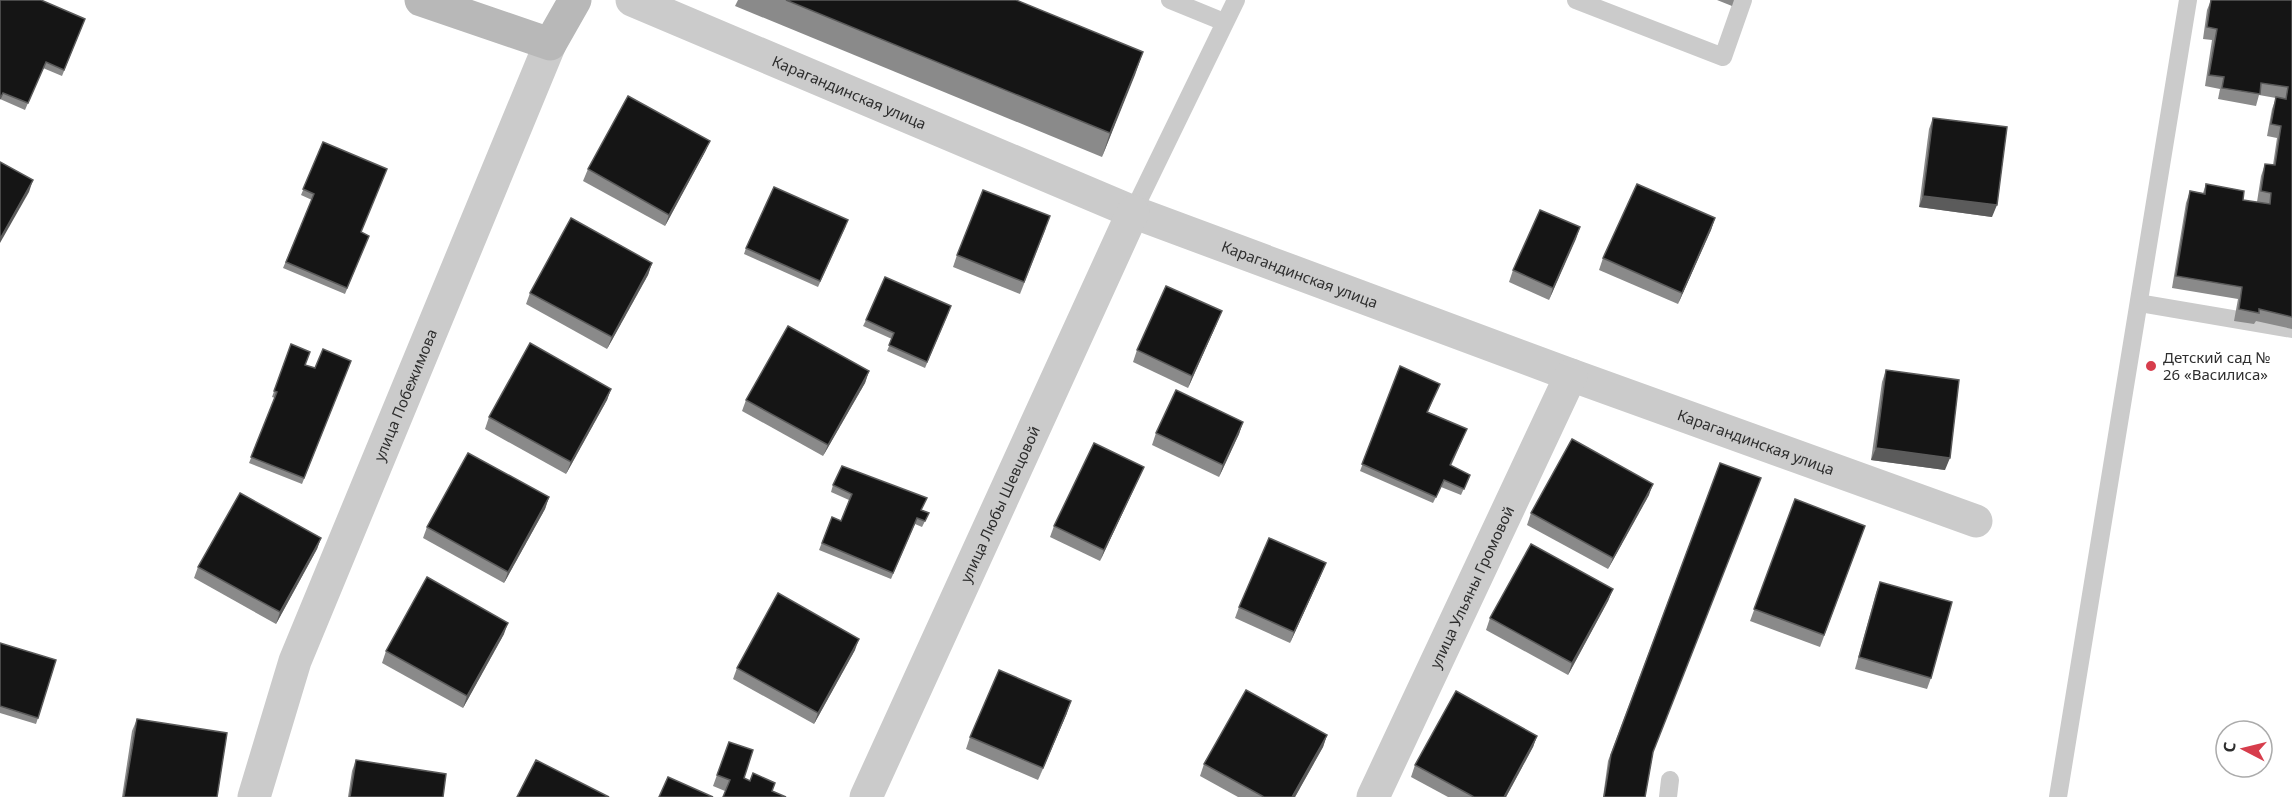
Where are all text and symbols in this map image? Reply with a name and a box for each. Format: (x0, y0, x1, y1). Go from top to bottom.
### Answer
street label: Карагандинская улица (769, 51, 929, 133)
street label: Карагандинская улица (1219, 236, 1381, 312)
street label: улица Побежимова (369, 326, 441, 464)
place label: Детский сад № 26 «Василиса» (2163, 347, 2271, 384)
marker: Детский сад № 26 «Василиса» (2144, 359, 2158, 373)
street label: Карагандинская улица (1675, 404, 1837, 479)
street label: улица Любы Шевцовой (955, 422, 1044, 586)
street label: улица Ульяны Громовой (1425, 502, 1518, 671)
north arrow (2214, 719, 2274, 779)
text: С (2218, 741, 2241, 754)

